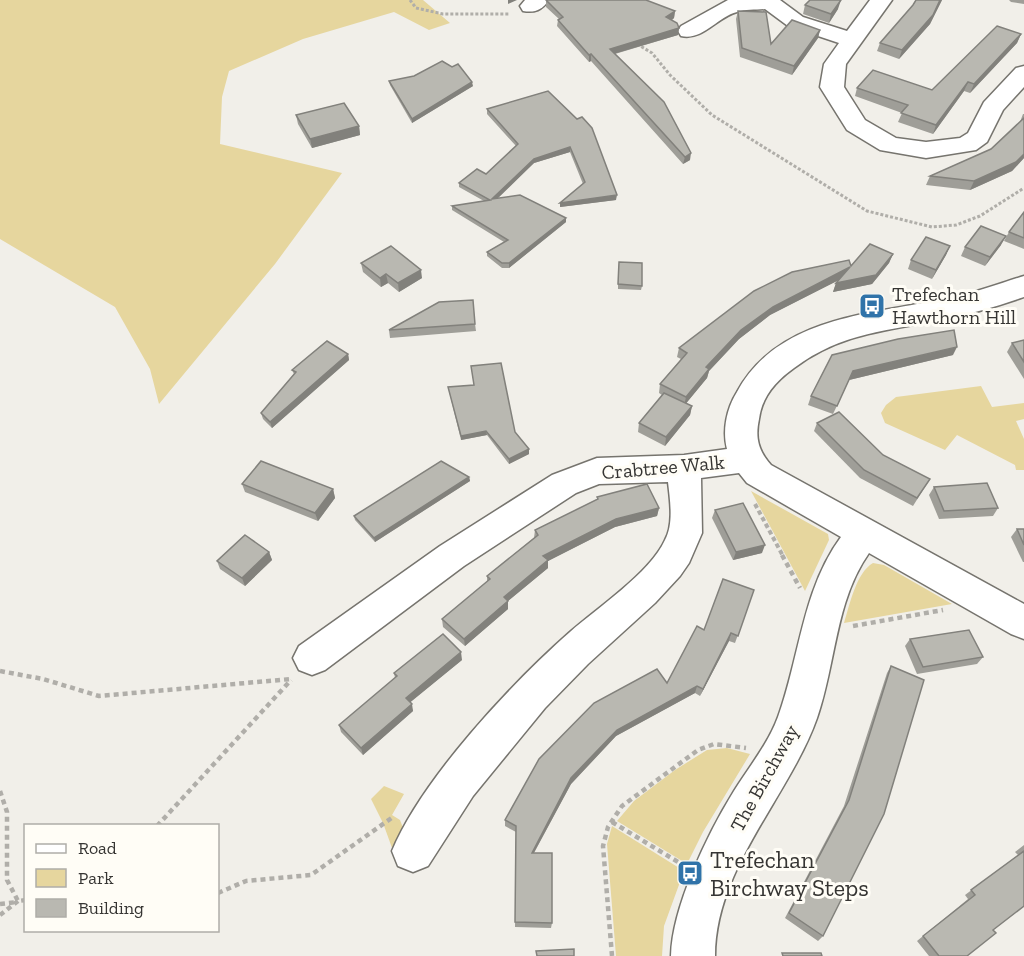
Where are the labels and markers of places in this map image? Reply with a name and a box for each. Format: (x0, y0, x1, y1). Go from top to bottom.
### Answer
place label: Trefechan Hawthorn Hill (892, 282, 1016, 329)
bus stop icon: Trefechan Hawthorn Hill (857, 291, 887, 321)
place label: Trefechan Birchway Steps (710, 845, 869, 902)
bus stop icon: Trefechan Birchway Steps (675, 858, 705, 888)

